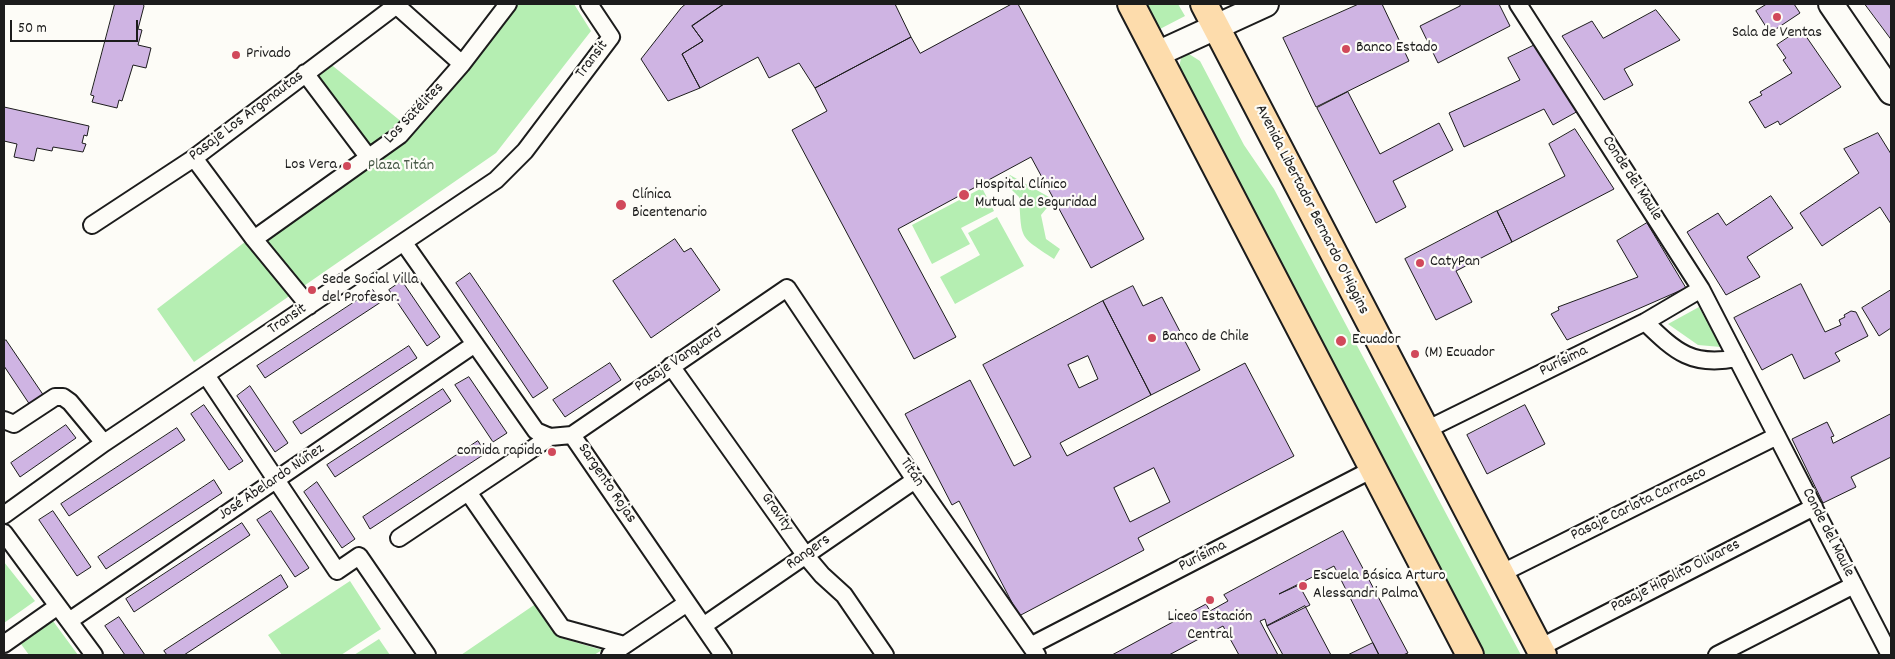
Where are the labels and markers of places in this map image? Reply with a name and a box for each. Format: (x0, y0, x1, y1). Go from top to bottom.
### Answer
marker: Sala de Ventas (1771, 11, 1783, 23)
place label: Sala de Ventas (1732, 24, 1822, 44)
place label: Banco Estado (1356, 39, 1438, 59)
marker: Banco Estado (1340, 43, 1352, 55)
place label: Privado (246, 45, 291, 65)
marker: Privado (230, 49, 242, 61)
place label: Los Vera (285, 156, 337, 176)
marker: Los Vera (341, 160, 353, 172)
place label: Hospital Clínico Mutual de Seguridad (975, 176, 1097, 214)
place label: Clínica Bicentenario (632, 186, 707, 224)
marker: Hospital Clínico Mutual de Seguridad (957, 188, 971, 202)
marker: Clínica Bicentenario (614, 198, 628, 212)
place label: CatyPan (1430, 253, 1480, 273)
marker: CatyPan (1414, 257, 1426, 269)
place label: Sede Social Villa del Profesor. (322, 271, 419, 309)
marker: Sede Social Villa del Profesor. (306, 284, 318, 296)
place label: Banco de Chile (1162, 328, 1249, 348)
place label: Ecuador (1352, 331, 1401, 351)
marker: Banco de Chile (1146, 332, 1158, 344)
marker: Ecuador (1334, 334, 1348, 348)
place label: (M) Ecuador (1425, 344, 1495, 364)
marker: (M) Ecuador (1409, 348, 1421, 360)
place label: comida rapida (457, 442, 542, 462)
marker: comida rapida (546, 446, 558, 458)
place label: Escuela Básica Arturo Alessandri Palma (1313, 567, 1446, 605)
marker: Escuela Básica Arturo Alessandri Palma (1297, 580, 1309, 592)
marker: Liceo Estación Central (1204, 594, 1216, 606)
place label: Liceo Estación Central (1167, 608, 1253, 646)

